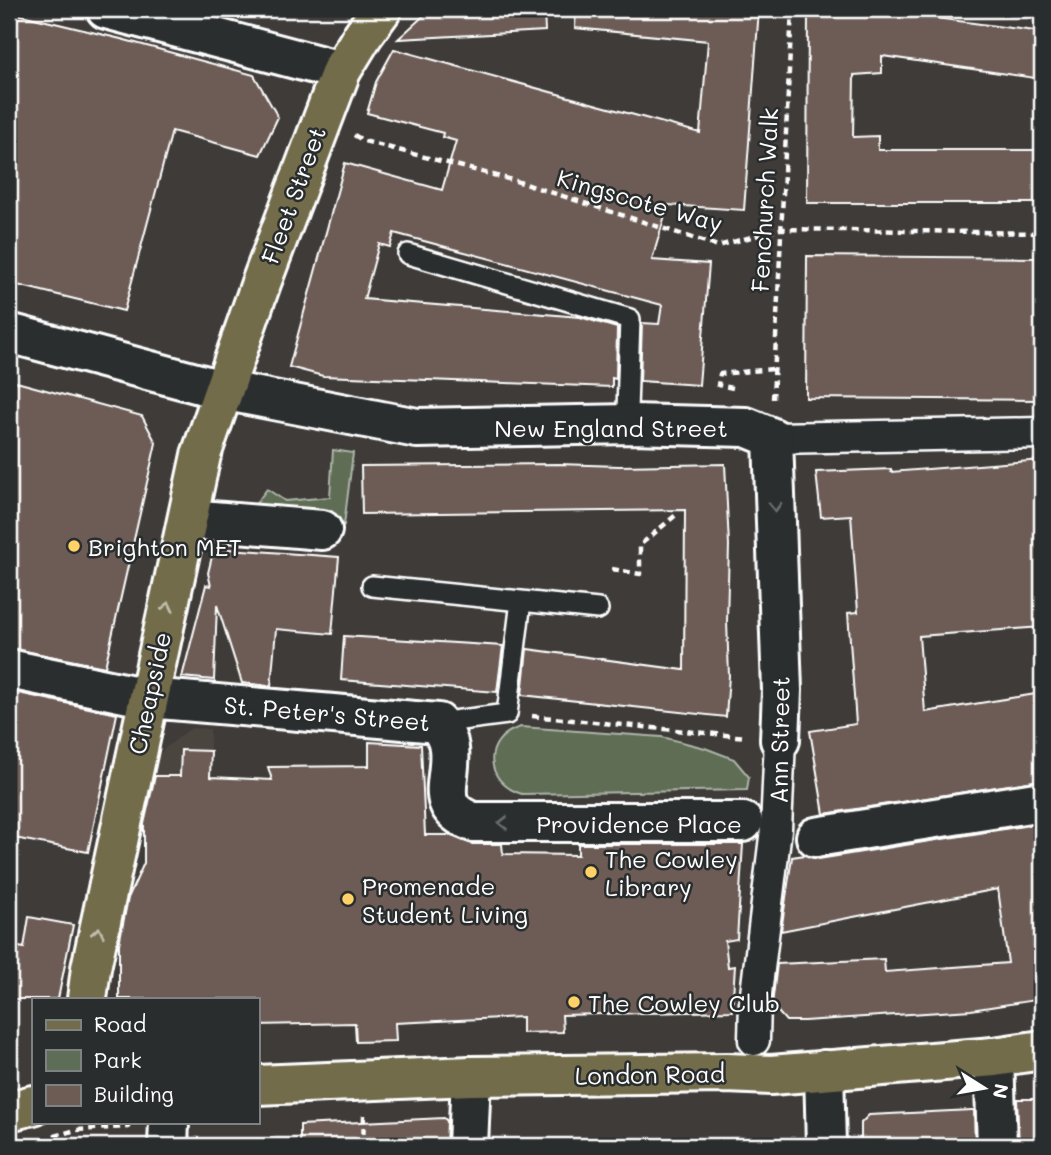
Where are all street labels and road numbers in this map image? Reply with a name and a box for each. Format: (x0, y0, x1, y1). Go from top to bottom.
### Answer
street label: Fenchurch Walk (744, 107, 784, 293)
street label: Fleet Street (254, 122, 332, 268)
street label: Kingscote Way (554, 162, 726, 238)
street label: New England Street (494, 412, 728, 443)
street label: Cheapside (121, 629, 177, 757)
street label: Ann Street (762, 676, 796, 804)
street label: St. Peter's Street (223, 689, 431, 737)
street label: Providence Place (536, 808, 742, 839)
street label: London Road (575, 1057, 725, 1091)

